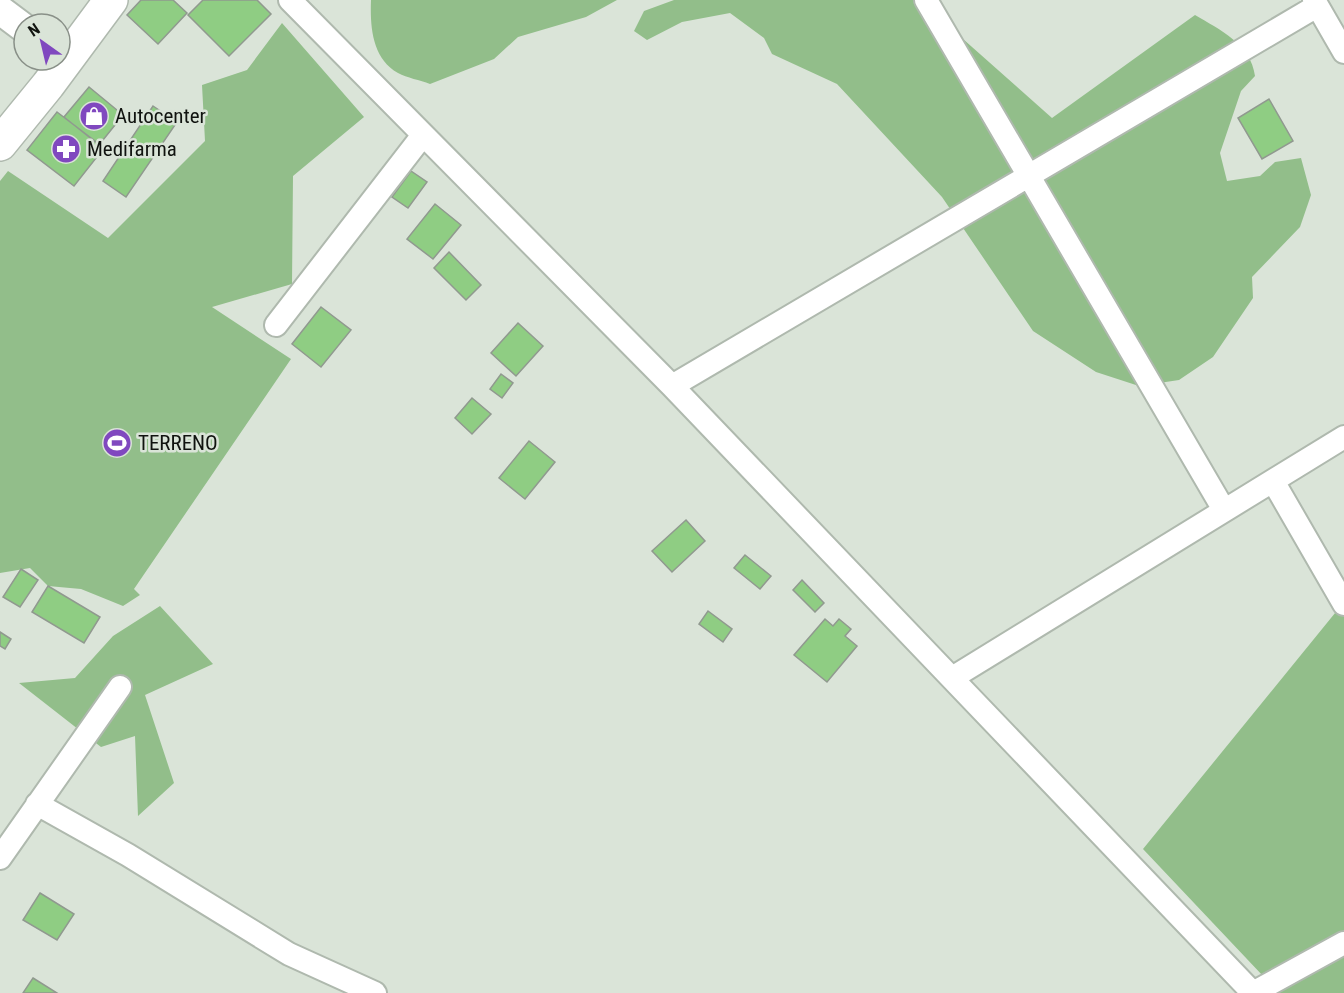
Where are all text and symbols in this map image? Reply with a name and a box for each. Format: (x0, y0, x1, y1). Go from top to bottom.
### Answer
north arrow (12, 12, 72, 72)
text: N (25, 19, 43, 41)
shop icon: Autocenter (78, 100, 110, 132)
place label: Autocenter (115, 104, 206, 128)
pharmacy icon: Medifarma (50, 133, 82, 165)
place label: Medifarma (87, 137, 177, 161)
sports icon: TERRENO (101, 427, 133, 459)
place label: TERRENO (138, 431, 218, 455)

